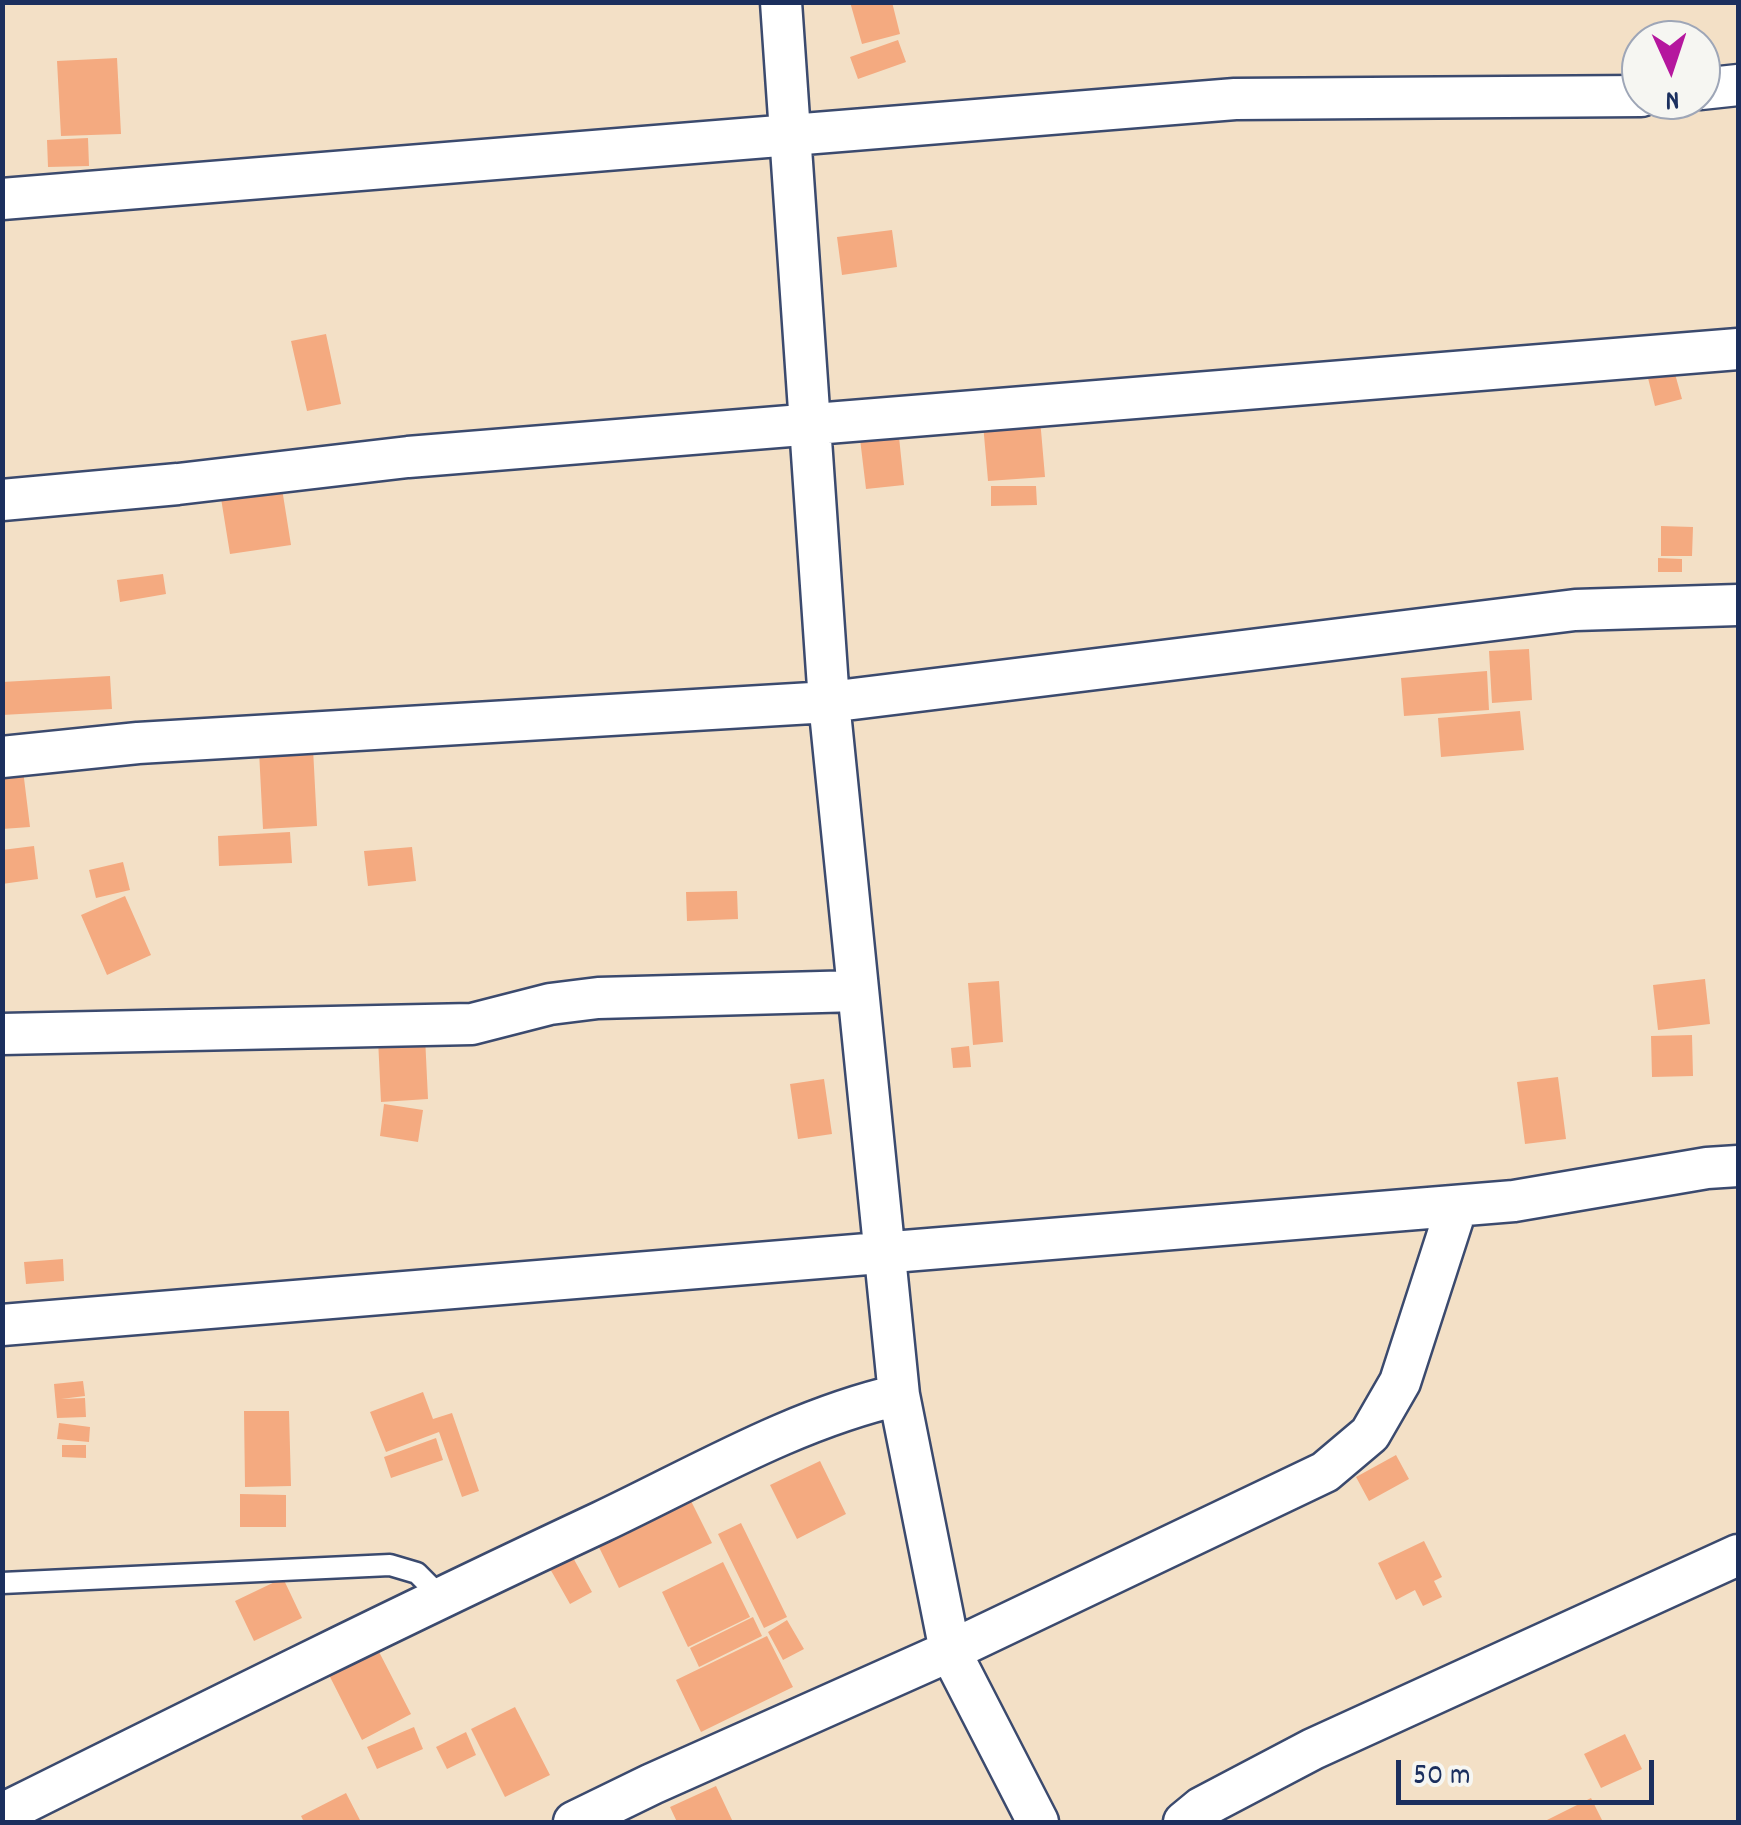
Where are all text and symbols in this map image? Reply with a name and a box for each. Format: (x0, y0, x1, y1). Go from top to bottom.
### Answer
north arrow (1621, 20, 1721, 120)
text: N (1665, 78, 1680, 118)
scale bar (1401, 1740, 1658, 1802)
text: 50 m (1413, 1756, 1471, 1799)

